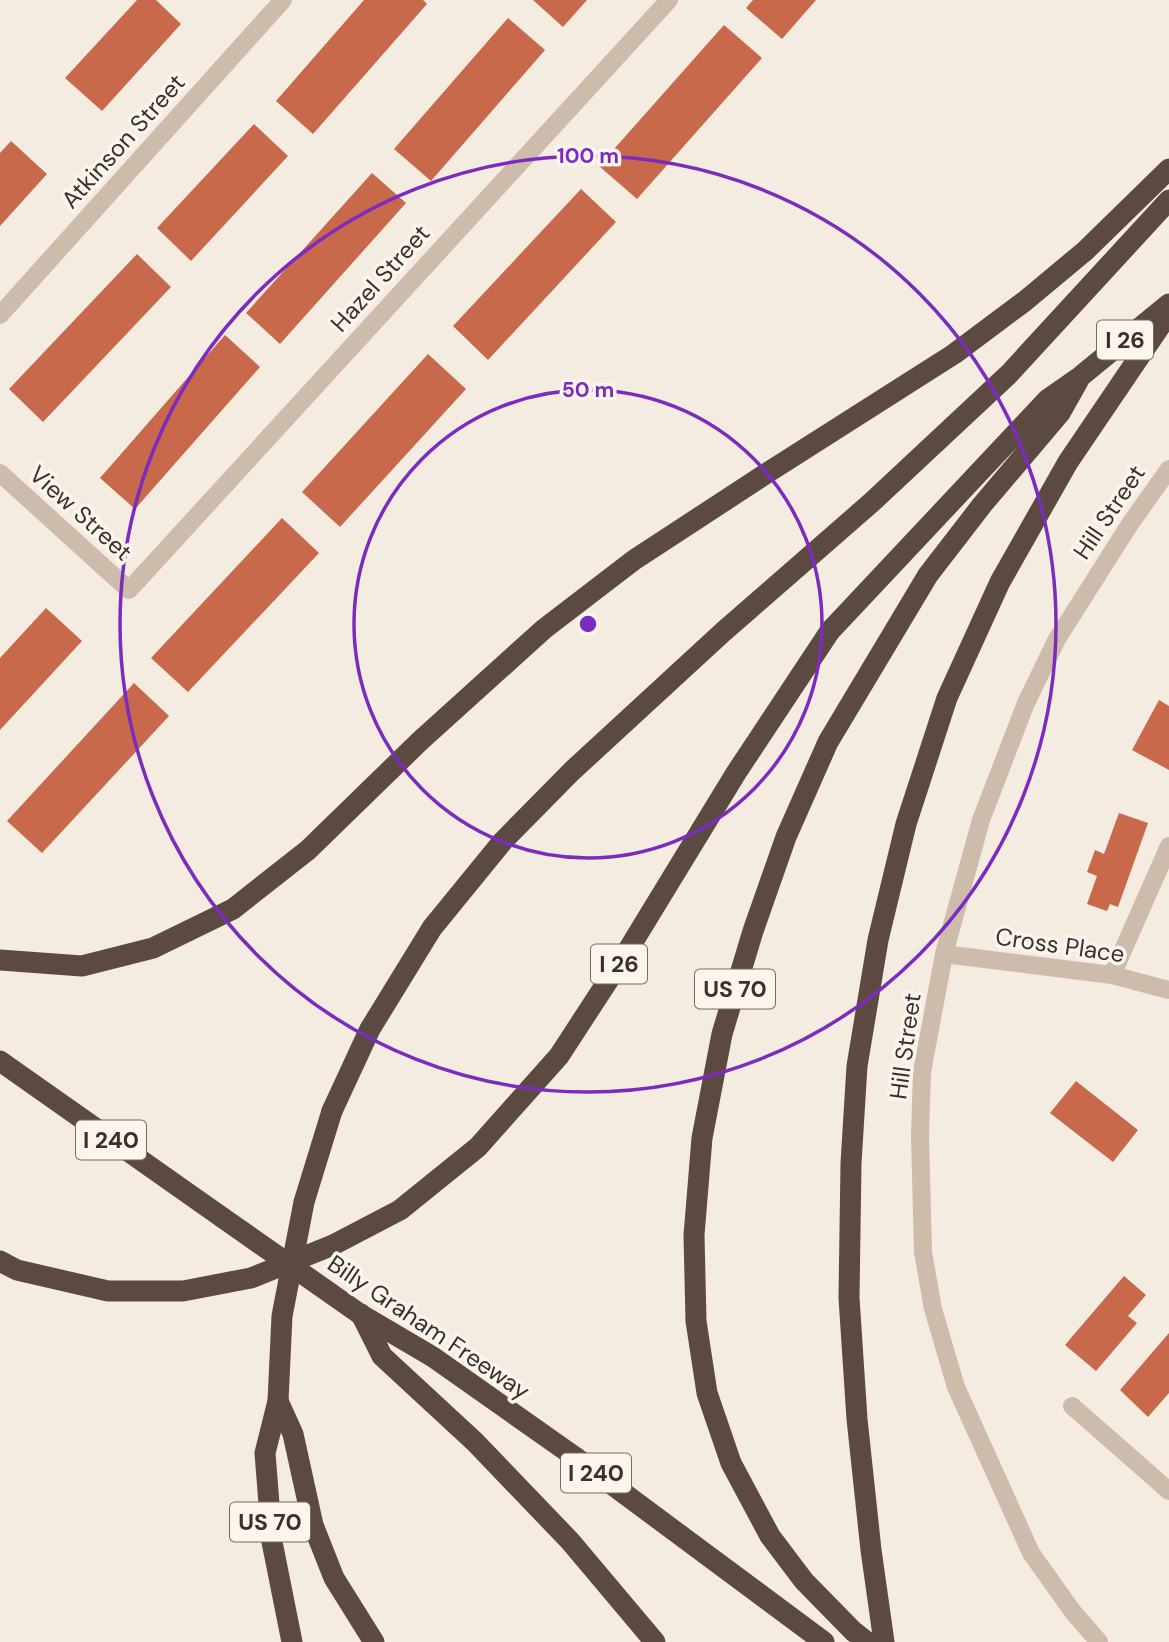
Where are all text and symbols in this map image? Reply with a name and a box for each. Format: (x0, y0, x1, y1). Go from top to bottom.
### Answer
street label: Atkinson Street (54, 67, 192, 215)
text: 100 m (557, 142, 619, 170)
street label: Hazel Street (324, 218, 436, 338)
road number: I 26 (1097, 320, 1153, 360)
text: 50 m (562, 376, 614, 404)
street label: View Street (23, 459, 139, 567)
street label: Hill Street (1066, 459, 1152, 565)
centre of rings (576, 612, 600, 636)
street label: Cross Place (993, 921, 1127, 969)
road number: I 26 (591, 945, 647, 984)
road number: US 70 (695, 970, 775, 1008)
street label: Hill Street (882, 991, 928, 1101)
road number: I 240 (76, 1120, 146, 1160)
street label: Billy Graham Freeway (322, 1248, 536, 1406)
road number: I 240 (561, 1454, 631, 1492)
road number: US 70 (230, 1502, 310, 1541)

